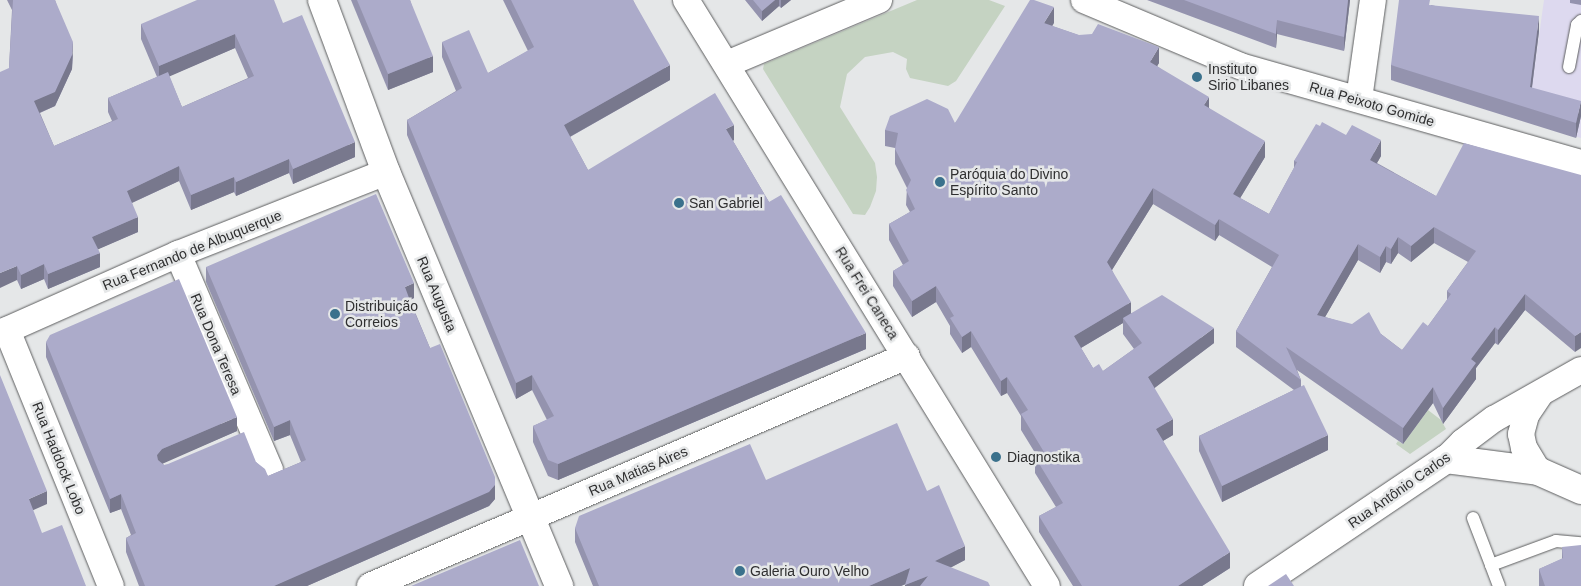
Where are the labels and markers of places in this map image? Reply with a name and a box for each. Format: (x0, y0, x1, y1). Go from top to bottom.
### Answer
place label: Instituto Sirio Libanes (1208, 61, 1289, 94)
marker: Instituto Sirio Libanes (1190, 70, 1204, 84)
place label: Paróquia do Divino Espírito Santo (950, 166, 1068, 198)
marker: Paróquia do Divino Espírito Santo (934, 176, 946, 188)
place label: San Gabriel (689, 195, 763, 211)
marker: San Gabriel (673, 197, 685, 209)
place label: Distribuição Correios (345, 298, 418, 331)
marker: Distribuição Correios (329, 308, 341, 320)
place label: Diagnostika (1007, 449, 1080, 465)
marker: Diagnostika (989, 450, 1003, 464)
place label: Galeria Ouro Velho (750, 563, 869, 579)
marker: Galeria Ouro Velho (734, 565, 746, 577)

